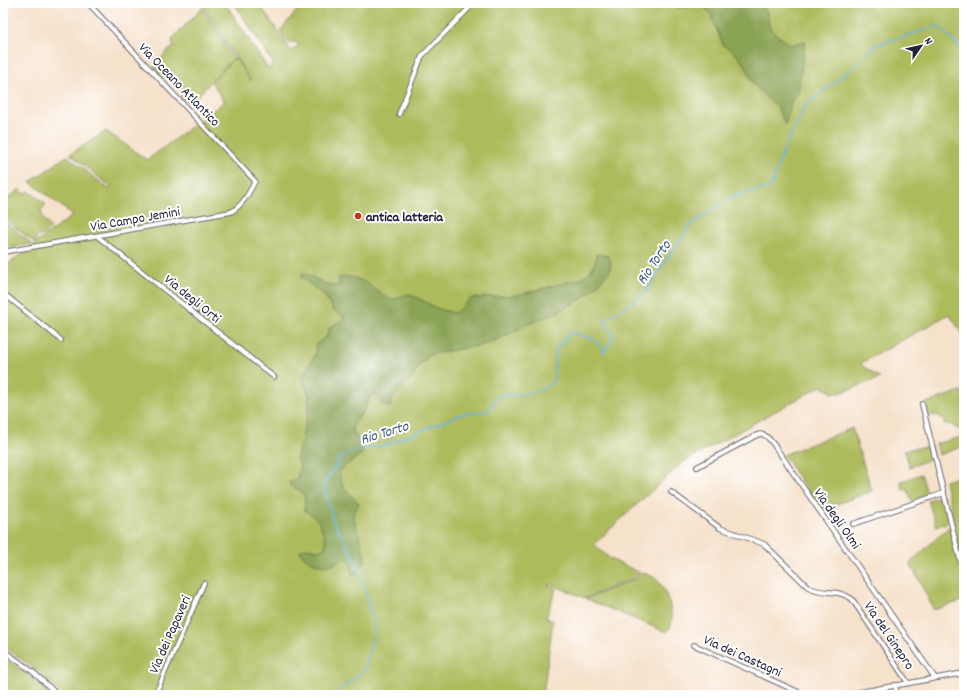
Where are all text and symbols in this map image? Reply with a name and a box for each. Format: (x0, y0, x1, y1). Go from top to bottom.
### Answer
north arrow (901, 26, 941, 66)
text: N (919, 35, 936, 49)
street label: Via Oceano Atlantico (133, 39, 224, 132)
street label: Via Campo Jemini (89, 202, 182, 238)
place label: antica latteria (366, 208, 444, 228)
marker: antica latteria (353, 211, 363, 221)
water label: Rio Torto (632, 235, 678, 290)
street label: Via degli Orti (159, 270, 225, 329)
water label: Rio Torto (358, 416, 413, 452)
street label: Via degli Olmi (808, 485, 865, 554)
street label: Via dei Papaveri (145, 592, 197, 677)
street label: Via del Ginepro (858, 598, 919, 674)
street label: Via dei Castagni (700, 631, 785, 683)

